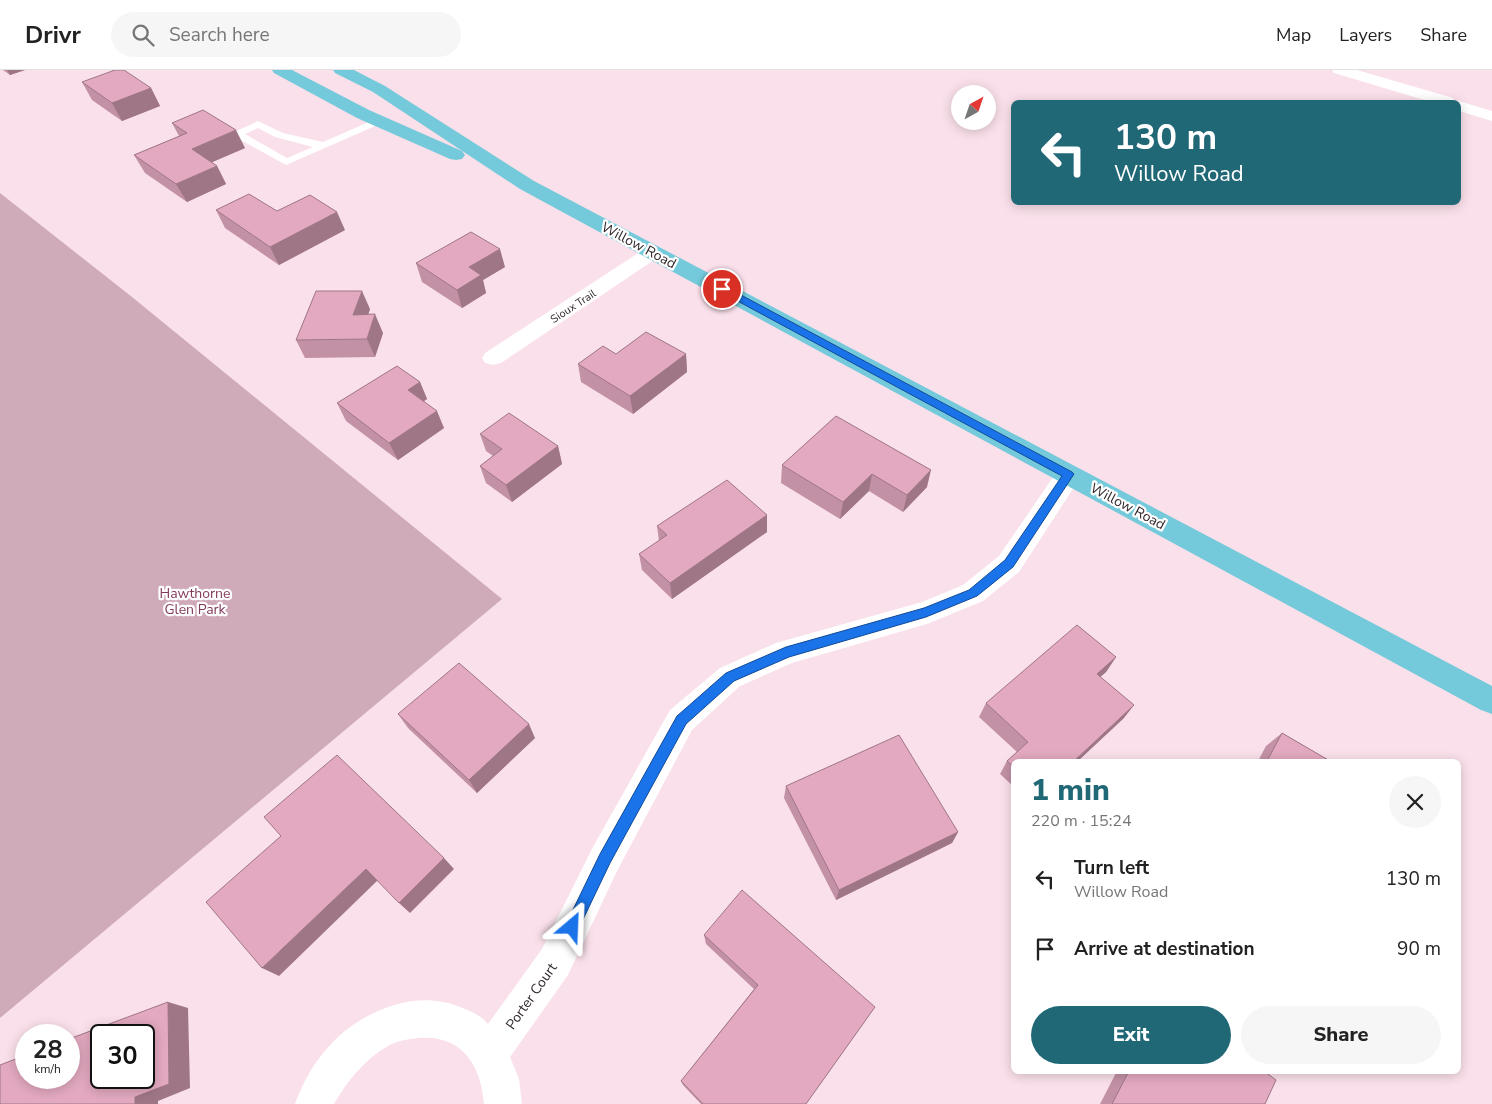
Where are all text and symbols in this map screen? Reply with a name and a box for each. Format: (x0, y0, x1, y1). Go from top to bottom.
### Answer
search box (111, 12, 461, 57)
text: Drivr (25, 19, 81, 51)
icon: search (129, 21, 157, 49)
text: Search here (169, 22, 270, 48)
text: Map (1276, 23, 1311, 47)
text: Layers (1339, 23, 1392, 47)
text: Share (1420, 23, 1467, 47)
north arrow (951, 85, 996, 130)
map controls (951, 85, 996, 130)
text: 130 m (1114, 114, 1217, 161)
icon: left (1031, 120, 1096, 185)
text: Willow Road (1114, 159, 1244, 189)
street label: Willow Road (598, 218, 680, 273)
pin (701, 268, 743, 310)
icon: arrive (708, 275, 736, 303)
street label: Sioux Trail (548, 286, 600, 327)
street label: Willow Road (1087, 479, 1169, 534)
park label: Hawthorne Glen Park (160, 584, 230, 619)
text: 1 min (1031, 770, 1110, 811)
button: close (1389, 776, 1441, 828)
text: 220 m · 15:24 (1031, 810, 1132, 832)
text: Turn left (1074, 855, 1149, 881)
icon: left (1031, 865, 1059, 893)
text: 130 m (1386, 866, 1441, 892)
text: Willow Road (1074, 881, 1168, 903)
position arrow (545, 900, 597, 952)
icon: arrive (1031, 935, 1059, 963)
text: Arrive at destination (1074, 936, 1255, 962)
text: 90 m (1397, 936, 1441, 962)
street label: Porter Court (501, 959, 561, 1033)
button: Exit (1031, 1006, 1231, 1064)
button: Share (1241, 1006, 1441, 1064)
speed limit sign: 30 (90, 1024, 155, 1089)
text: 28 (32, 1033, 63, 1067)
text: km/h (34, 1061, 61, 1077)

